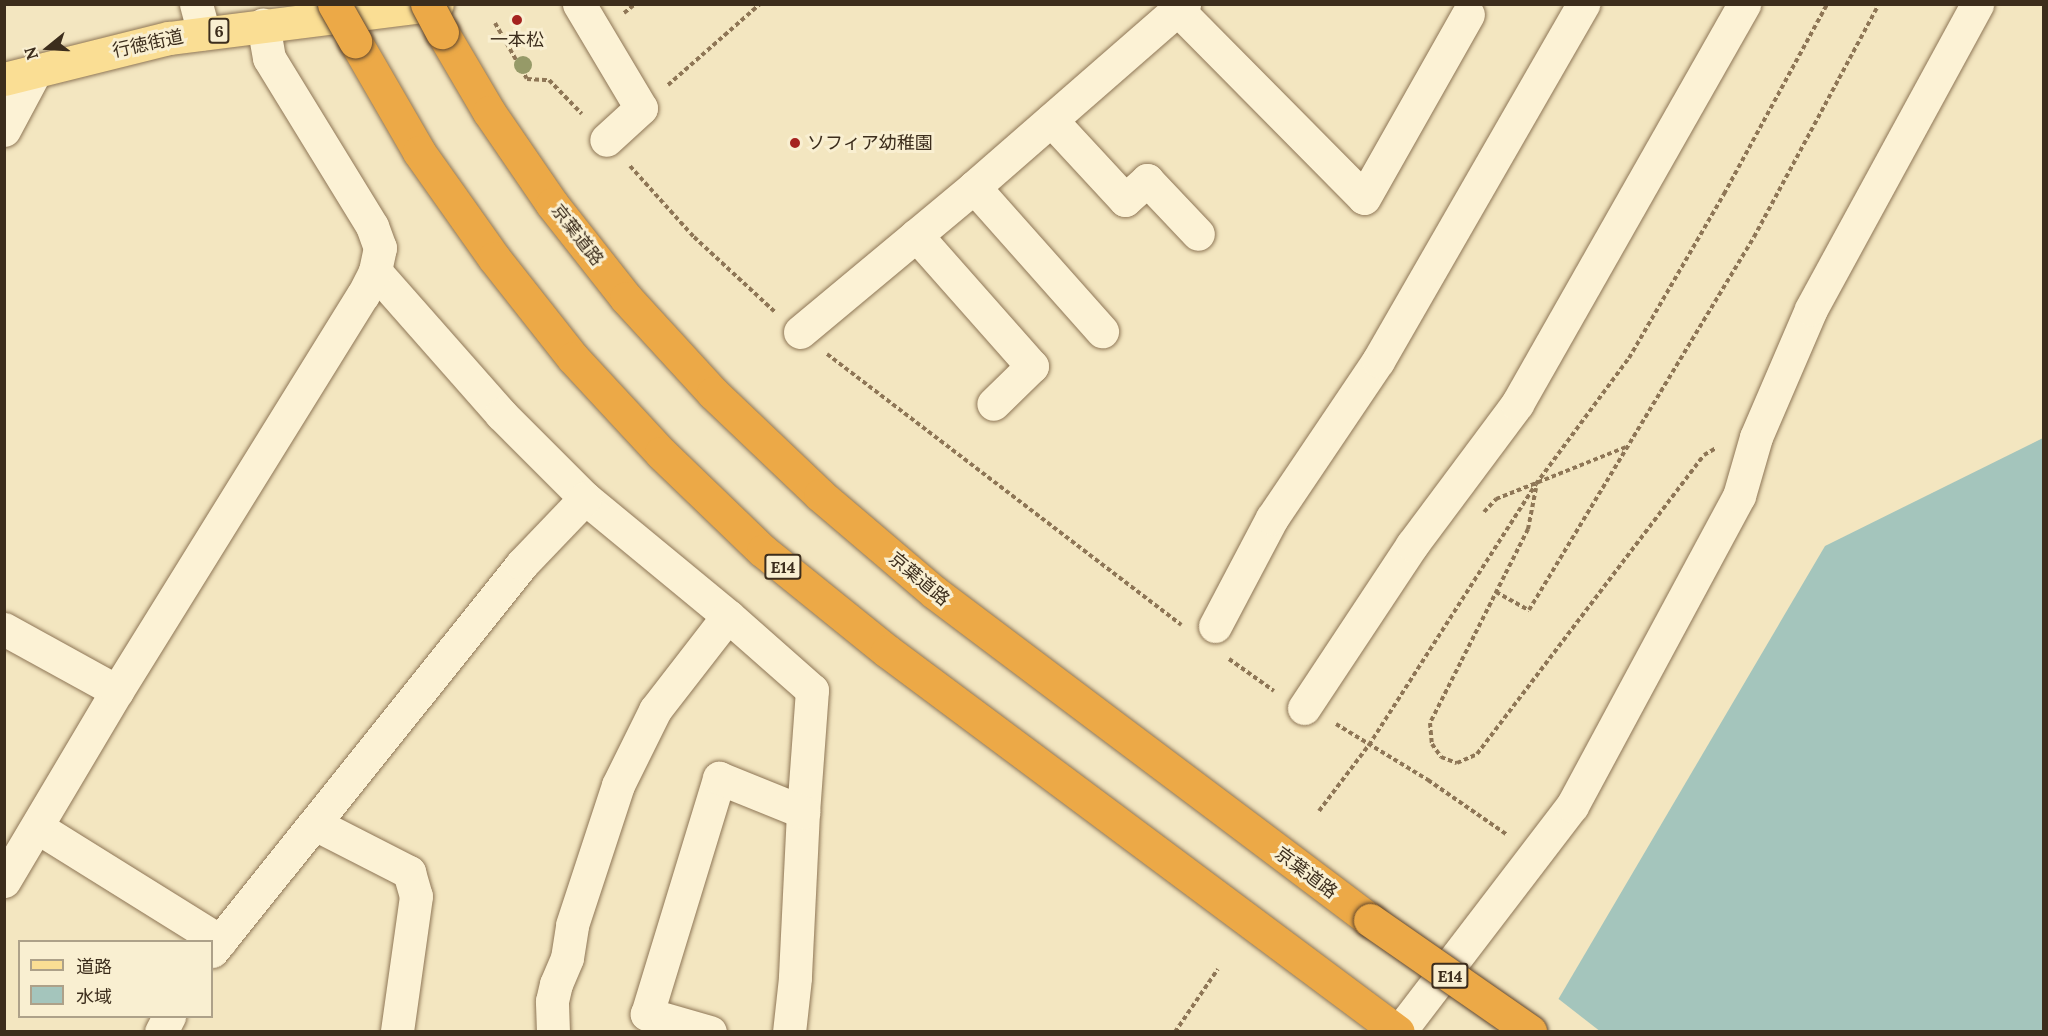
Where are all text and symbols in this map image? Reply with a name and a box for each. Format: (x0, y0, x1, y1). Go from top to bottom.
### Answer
marker: 一本松 (510, 13, 524, 27)
north arrow (18, 18, 78, 78)
road number: 6 (207, 18, 231, 44)
street label: 行徳街道 (111, 26, 185, 62)
place label: 一本松 (490, 29, 544, 51)
text: N (19, 45, 42, 63)
place label: ソフィア幼稚園 (807, 132, 933, 154)
marker: ソフィア幼稚園 (788, 136, 802, 150)
street label: 京葉道路 (546, 200, 608, 270)
street label: 京葉道路 (884, 548, 954, 610)
road number: E14 (764, 554, 802, 580)
street label: 京葉道路 (1271, 843, 1341, 903)
legend (18, 940, 213, 1018)
text: 道路 (76, 955, 112, 978)
road number: E14 (1430, 963, 1470, 989)
text: 水域 (76, 985, 112, 1008)

